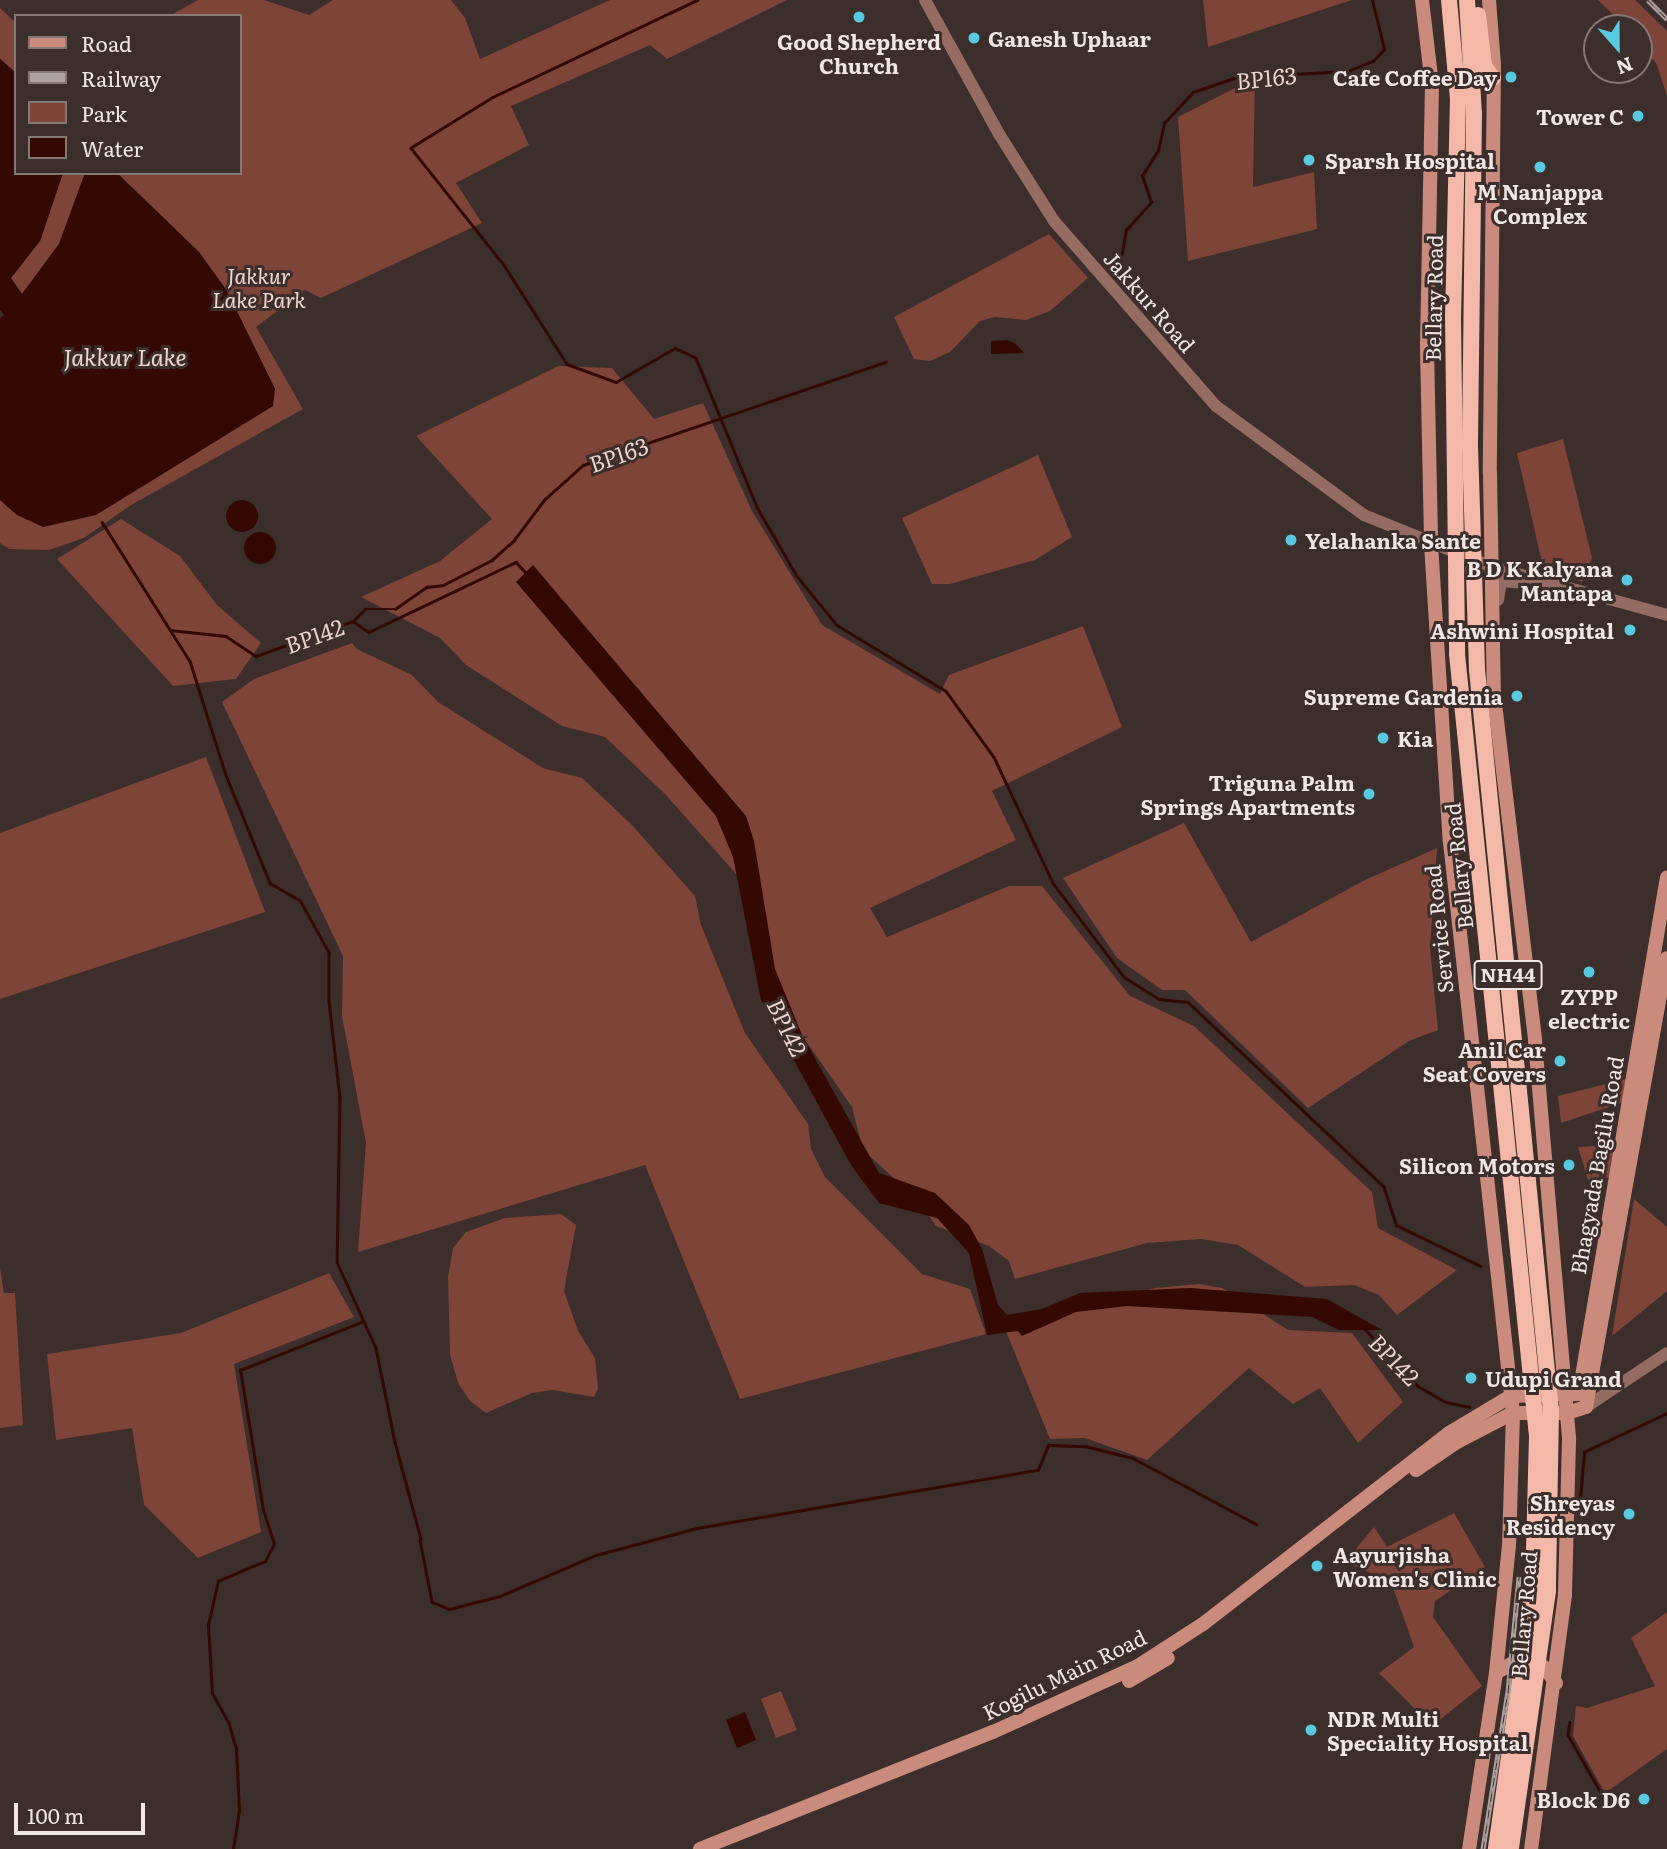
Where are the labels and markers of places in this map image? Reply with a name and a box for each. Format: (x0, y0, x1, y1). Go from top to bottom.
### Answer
marker: Good Shepherd Church (851, 9, 867, 25)
place label: Ganesh Uphaar (988, 25, 1151, 51)
place label: Good Shepherd Church (777, 28, 941, 78)
marker: Ganesh Uphaar (966, 30, 982, 46)
place label: Cafe Coffee Day (1333, 64, 1497, 90)
marker: Cafe Coffee Day (1503, 69, 1519, 85)
place label: Tower C (1536, 103, 1624, 129)
marker: Tower C (1630, 108, 1646, 124)
place label: Sparsh Hospital (1325, 147, 1495, 173)
marker: Sparsh Hospital (1299, 150, 1319, 170)
marker: M Nanjappa Complex (1532, 159, 1548, 175)
place label: M Nanjappa Complex (1477, 178, 1603, 228)
place label: Yelahanka Sante (1305, 527, 1481, 553)
marker: Yelahanka Sante (1283, 532, 1299, 548)
place label: B D K Kalyana Mantapa (1467, 555, 1613, 605)
marker: B D K Kalyana Mantapa (1619, 572, 1635, 588)
place label: Ashwini Hospital (1430, 617, 1614, 643)
marker: Ashwini Hospital (1620, 620, 1640, 640)
place label: Supreme Gardenia (1304, 683, 1503, 709)
marker: Supreme Gardenia (1509, 688, 1525, 704)
place label: Kia (1397, 725, 1433, 751)
marker: Kia (1375, 730, 1391, 746)
place label: Triguna Palm Springs Apartments (1140, 769, 1355, 819)
marker: Triguna Palm Springs Apartments (1361, 786, 1377, 802)
marker: ZYPP electric (1581, 964, 1597, 980)
place label: ZYPP electric (1548, 983, 1630, 1033)
place label: Anil Car Seat Covers (1423, 1036, 1546, 1086)
marker: Anil Car Seat Covers (1552, 1053, 1568, 1069)
place label: Silicon Motors (1399, 1152, 1555, 1178)
marker: Silicon Motors (1561, 1157, 1577, 1173)
place label: Udupi Grand (1485, 1365, 1622, 1391)
marker: Udupi Grand (1463, 1370, 1479, 1386)
place label: Shreyas Residency (1506, 1489, 1615, 1539)
marker: Shreyas Residency (1621, 1506, 1637, 1522)
place label: Aayurjisha Women's Clinic (1333, 1541, 1497, 1591)
marker: Aayurjisha Women's Clinic (1307, 1556, 1327, 1576)
place label: NDR Multi Speciality Hospital (1327, 1705, 1528, 1755)
marker: NDR Multi Speciality Hospital (1301, 1720, 1321, 1740)
place label: Block D6 (1537, 1786, 1630, 1812)
marker: Block D6 (1636, 1791, 1652, 1807)

